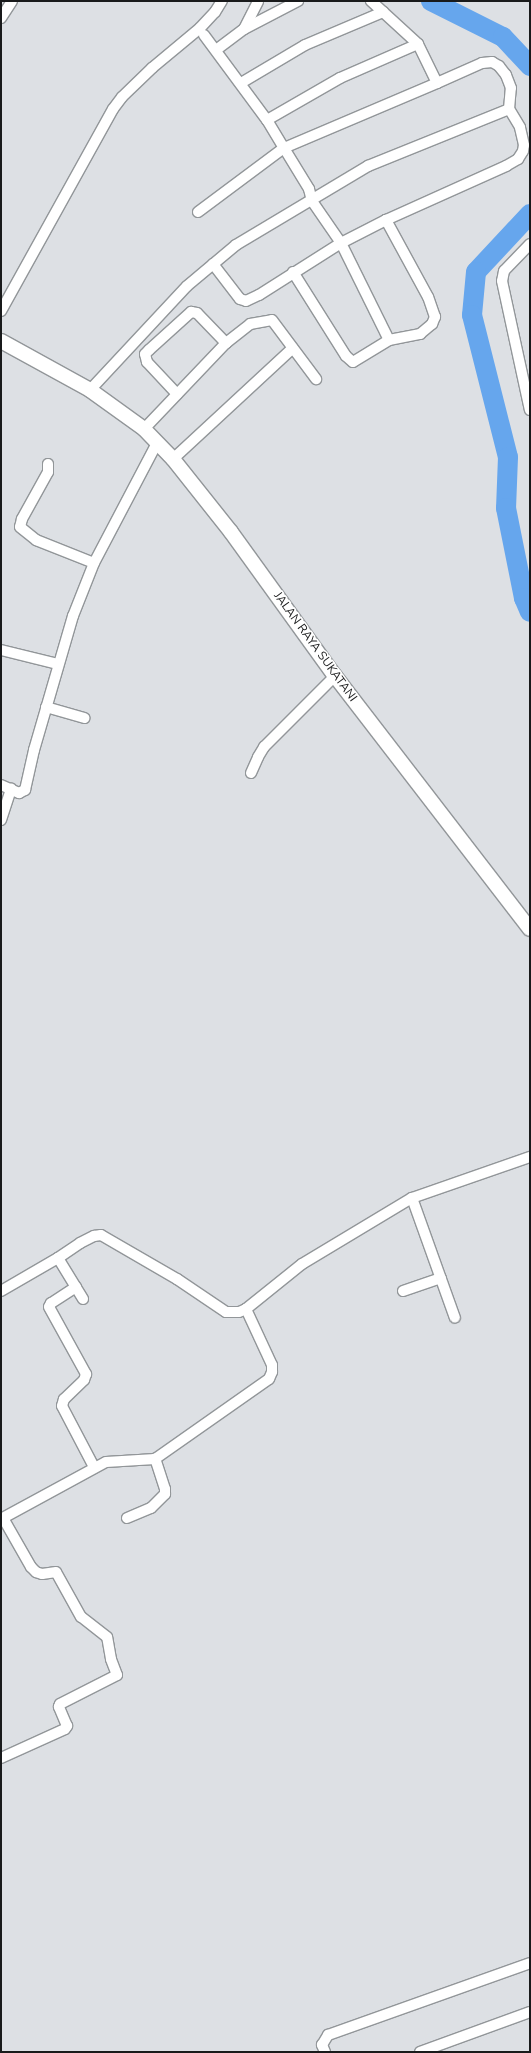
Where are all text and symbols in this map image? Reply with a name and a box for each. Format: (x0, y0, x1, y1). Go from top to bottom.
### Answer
street label: JALAN RAYA SUKATANI (270, 589, 360, 705)

